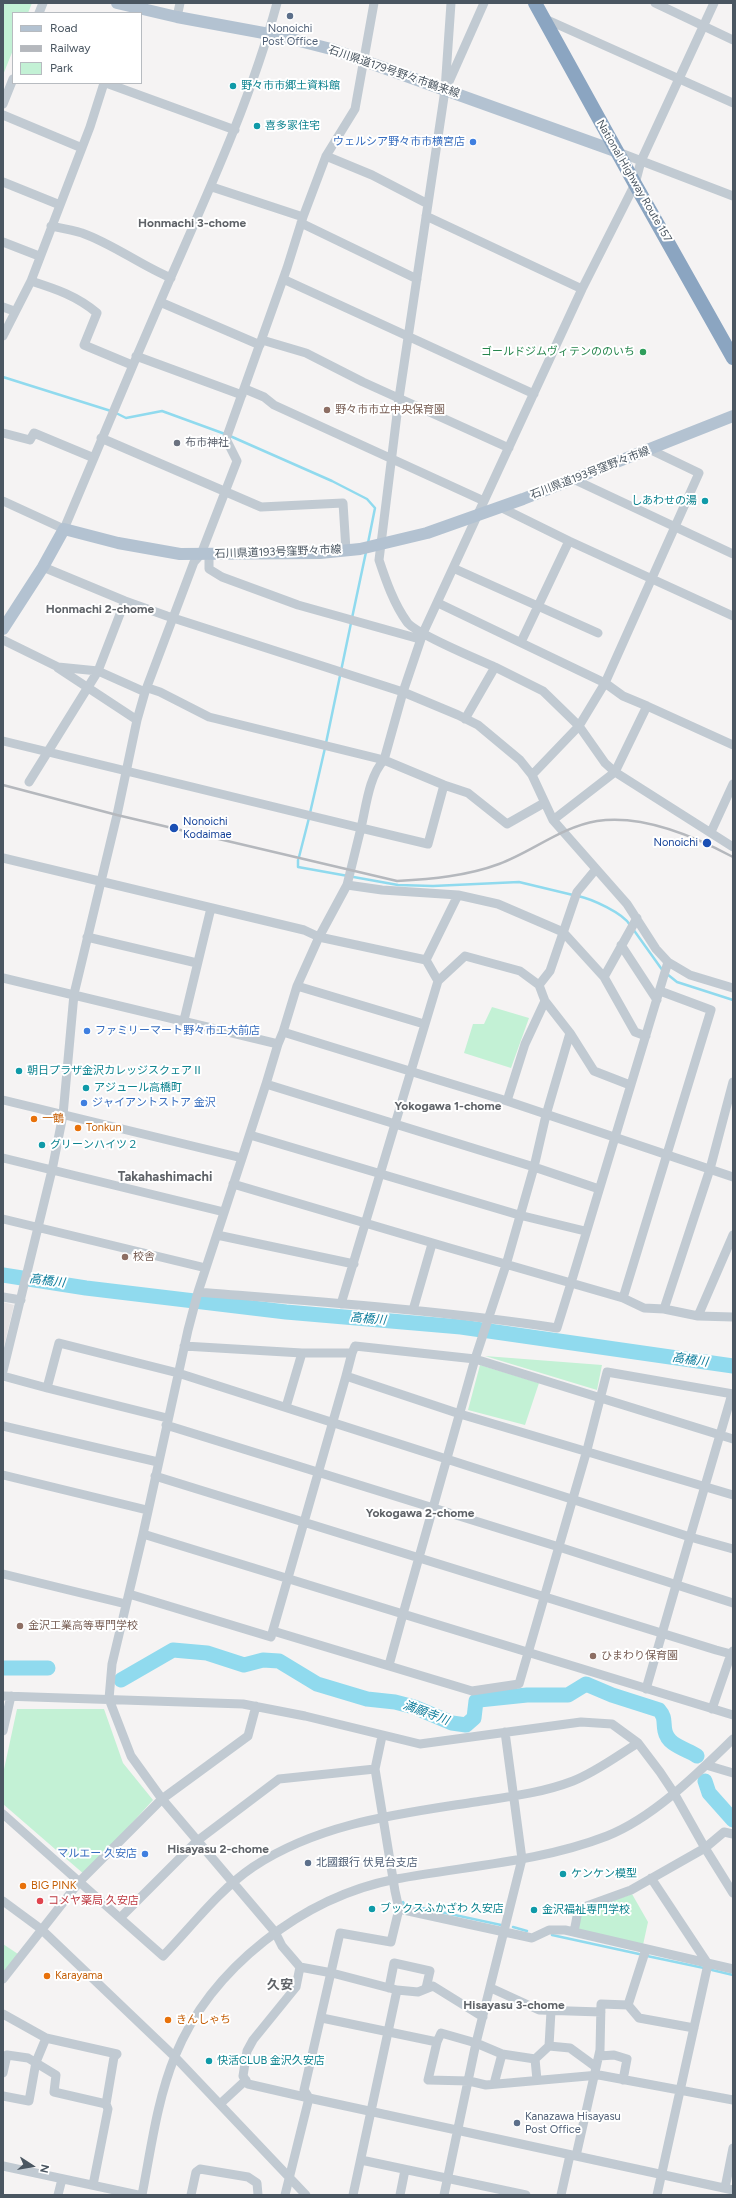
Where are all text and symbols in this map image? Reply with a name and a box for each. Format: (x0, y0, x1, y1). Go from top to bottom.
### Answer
marker: Nonoichi Post Office (285, 11, 295, 21)
legend (12, 12, 142, 84)
text: Road (50, 21, 78, 35)
place label: Nonoichi Post Office (262, 22, 318, 48)
text: Railway (50, 41, 91, 55)
street label: 石川県道179号野々市鶴来線 (327, 43, 461, 101)
text: Park (50, 61, 73, 75)
place label: 野々市市郷土資料館 (241, 79, 340, 93)
marker: 野々市市郷土資料館 (228, 81, 238, 91)
street label: National Highway Route 157 (594, 118, 674, 244)
place label: 喜多家住宅 (265, 119, 320, 133)
marker: 喜多家住宅 (252, 121, 262, 131)
place label: ウェルシア野々市市横宮店 (333, 135, 465, 149)
marker: ウェルシア野々市市横宮店 (468, 137, 478, 147)
district label: Honmachi 3-chome (138, 216, 246, 230)
place label: ゴールドジムヴィテンののいち (481, 345, 635, 359)
marker: ゴールドジムヴィテンののいち (638, 347, 648, 357)
place label: 野々市市立中央保育園 (335, 403, 445, 417)
marker: 野々市市立中央保育園 (322, 405, 332, 415)
place label: 布市神社 (185, 436, 229, 450)
marker: 布市神社 (172, 438, 182, 448)
street label: 石川県道193号窪野々市線 (528, 444, 652, 502)
place label: しあわせの湯 (631, 494, 697, 508)
marker: しあわせの湯 (700, 496, 710, 506)
street label: 石川県道193号窪野々市線 (214, 543, 342, 561)
district label: Honmachi 2-chome (46, 602, 154, 616)
place label: Nonoichi Kodaimae (183, 815, 232, 841)
marker: Nonoichi Kodaimae (168, 822, 180, 834)
place label: Nonoichi (653, 836, 698, 850)
marker: Nonoichi (701, 837, 713, 849)
place label: ファミリーマート野々市工大前店 (95, 1024, 260, 1038)
marker: ファミリーマート野々市工大前店 (82, 1026, 92, 1036)
place label: 朝日プラザ金沢カレッジスクェアⅡ (27, 1064, 203, 1078)
marker: 朝日プラザ金沢カレッジスクェアⅡ (14, 1066, 24, 1076)
place label: アジュール高橋町 (94, 1081, 182, 1095)
marker: アジュール高橋町 (81, 1083, 91, 1093)
place label: ジャイアントストア 金沢 (92, 1096, 216, 1110)
marker: ジャイアントストア 金沢 (79, 1098, 89, 1108)
district label: Yokogawa 1-chome (395, 1099, 501, 1113)
place label: 一鶴 (42, 1112, 64, 1126)
marker: 一鶴 (29, 1114, 39, 1124)
place label: Tonkun (86, 1121, 122, 1135)
marker: Tonkun (73, 1123, 83, 1133)
place label: グリーンハイツ２ (50, 1138, 138, 1152)
marker: グリーンハイツ２ (37, 1140, 47, 1150)
district label: Takahashimachi (118, 1169, 212, 1185)
place label: 校舎 (133, 1250, 155, 1264)
marker: 校舎 (120, 1252, 130, 1262)
water label: 高橋川 (28, 1272, 66, 1290)
water label: 高橋川 (349, 1310, 387, 1328)
water label: 高橋川 (671, 1350, 709, 1370)
district label: Yokogawa 2-chome (366, 1506, 474, 1520)
place label: 金沢工業高等専門学校 (28, 1619, 138, 1633)
marker: 金沢工業高等専門学校 (15, 1621, 25, 1631)
place label: ひまわり保育園 (601, 1649, 678, 1663)
marker: ひまわり保育園 (588, 1651, 598, 1661)
water label: 満願寺川 (401, 1698, 451, 1728)
district label: Hisayasu 2-chome (167, 1842, 269, 1856)
place label: マルエー 久安店 (57, 1847, 137, 1861)
marker: マルエー 久安店 (140, 1849, 150, 1859)
place label: 北國銀行 伏見台支店 (316, 1856, 418, 1870)
marker: 北國銀行 伏見台支店 (303, 1858, 313, 1868)
place label: ケンケン模型 (571, 1867, 637, 1881)
marker: ケンケン模型 (558, 1869, 568, 1879)
place label: BIG PINK (31, 1879, 76, 1893)
marker: BIG PINK (18, 1881, 28, 1891)
place label: コメヤ薬局 久安店 (48, 1894, 139, 1908)
marker: コメヤ薬局 久安店 (35, 1896, 45, 1906)
place label: ブックスふかざわ 久安店 (380, 1902, 504, 1916)
place label: 金沢福祉専門学校 (542, 1903, 630, 1917)
marker: ブックスふかざわ 久安店 (367, 1904, 377, 1914)
marker: 金沢福祉専門学校 (529, 1905, 539, 1915)
place label: Karayama (55, 1969, 103, 1983)
marker: Karayama (42, 1971, 52, 1981)
district label: 久安 (267, 1977, 293, 1993)
district label: Hisayasu 3-chome (463, 1998, 565, 2012)
place label: きんしゃち (176, 2013, 231, 2027)
marker: きんしゃち (163, 2015, 173, 2025)
place label: 快活CLUB 金沢久安店 (217, 2054, 325, 2068)
marker: 快活CLUB 金沢久安店 (204, 2056, 214, 2066)
place label: Kanazawa Hisayasu Post Office (525, 2110, 621, 2136)
marker: Kanazawa Hisayasu Post Office (512, 2118, 522, 2128)
north arrow (12, 2146, 52, 2186)
text: N (37, 2163, 51, 2174)

